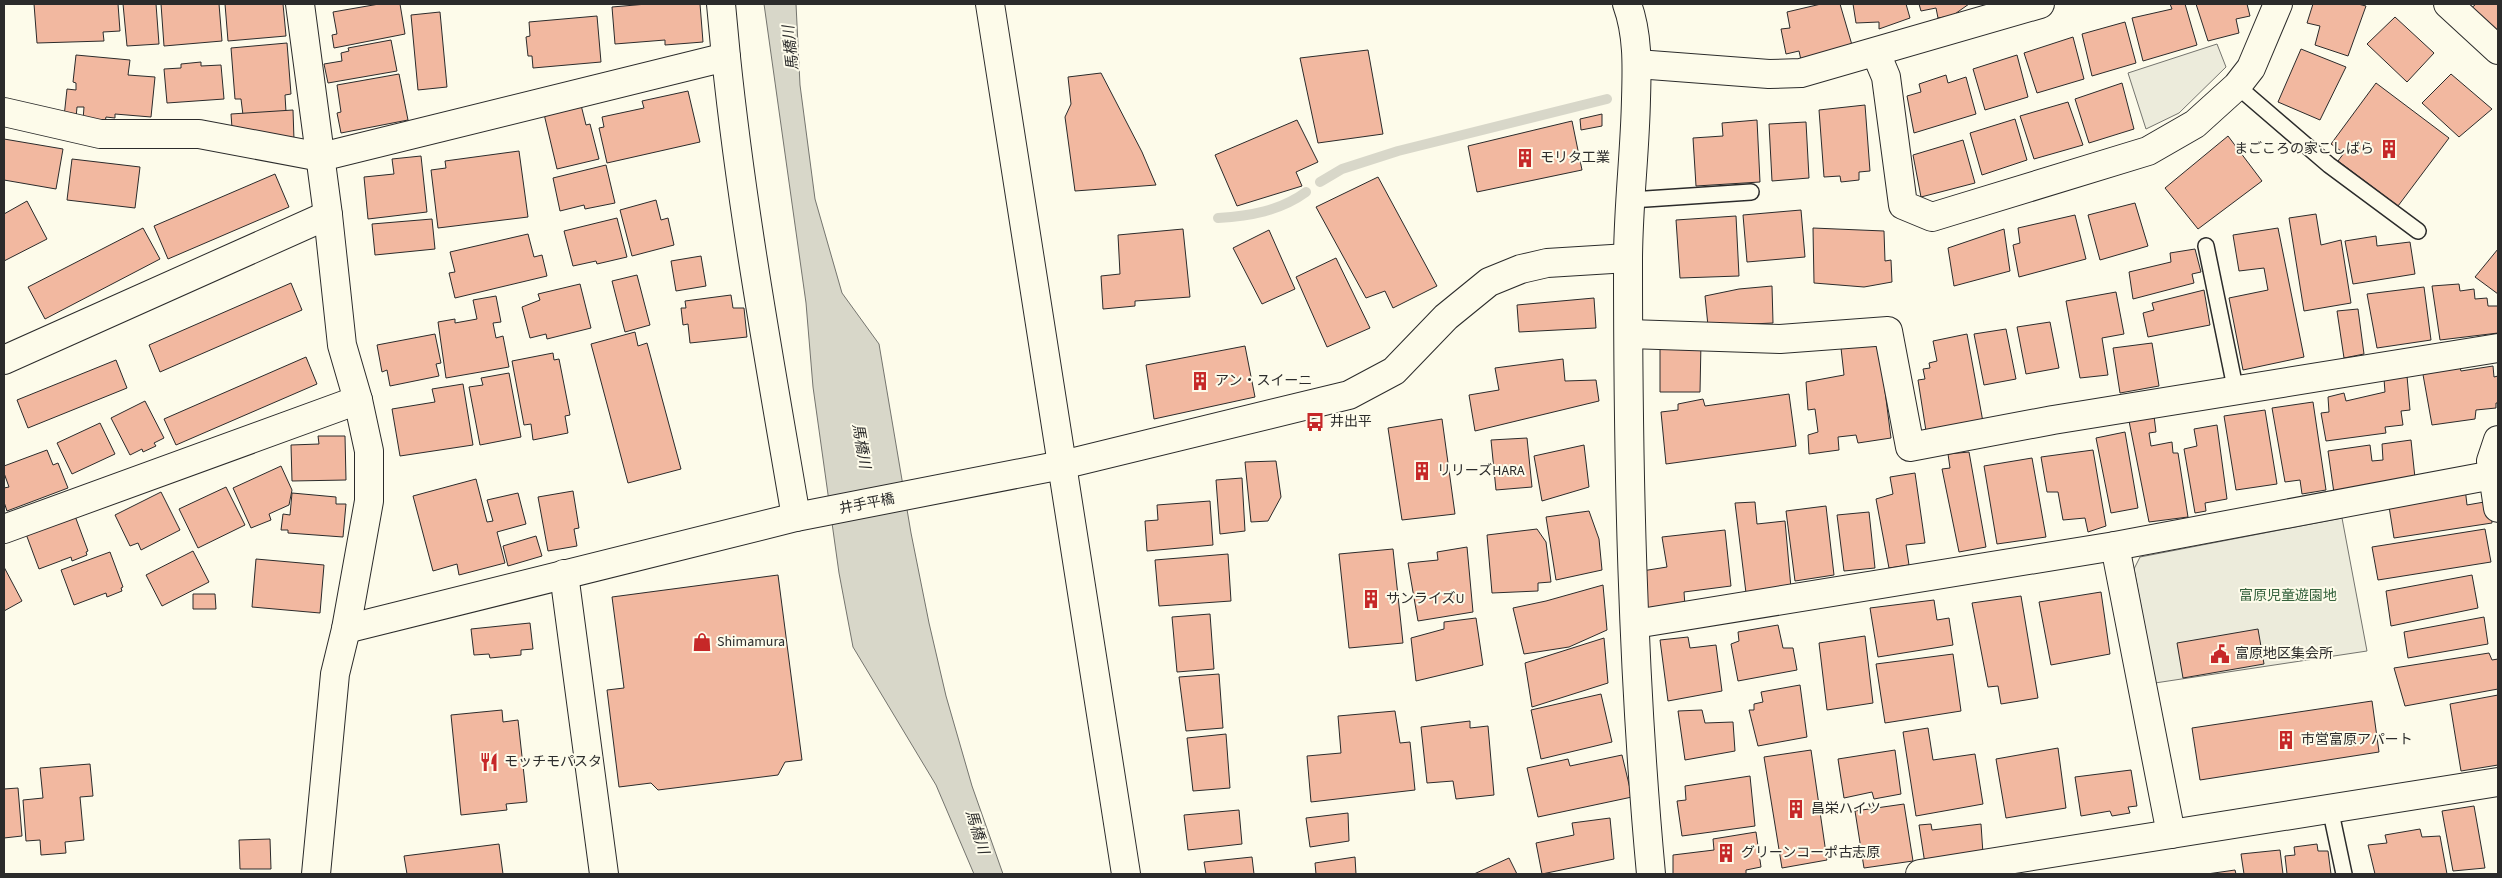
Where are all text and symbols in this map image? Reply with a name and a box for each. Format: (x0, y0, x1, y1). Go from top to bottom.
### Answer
water label: 馬橋川 (778, 23, 804, 71)
building icon: まごころの家こしばら (2378, 138, 2400, 160)
place label: まごころの家こしばら (2234, 139, 2374, 159)
building icon: モリタ工業 (1514, 147, 1536, 169)
place label: モリタ工業 (1540, 148, 1610, 168)
building icon: アン・スイーニ (1189, 370, 1211, 392)
place label: アン・スイーニ (1215, 371, 1312, 391)
bus stop icon: 井出平 (1304, 411, 1326, 433)
place label: 井出平 (1330, 412, 1372, 432)
water label: 馬橋川 (847, 422, 876, 472)
building icon: リリーズHARA (1411, 460, 1433, 482)
place label: リリーズHARA (1437, 461, 1525, 481)
street label: 井手平橋 (838, 489, 896, 519)
park label: 富原児童遊園地 (2239, 586, 2337, 606)
building icon: サンライズU (1360, 588, 1382, 610)
place label: サンライズU (1386, 589, 1465, 609)
shop icon: Shimamura (691, 631, 713, 653)
place label: Shimamura (717, 632, 785, 652)
public building icon: 富原地区集会所 (2209, 643, 2231, 665)
place label: 富原地区集会所 (2235, 644, 2333, 664)
building icon: 市営富原アパート (2275, 729, 2297, 751)
place label: 市営富原アパート (2301, 730, 2413, 750)
restaurant icon: モッチモパスタ (478, 751, 500, 773)
place label: モッチモパスタ (504, 752, 602, 772)
building icon: 昌栄ハイツ (1785, 798, 1807, 820)
place label: 昌栄ハイツ (1811, 799, 1881, 819)
water label: 馬橋川 (960, 807, 994, 858)
building icon: グリーンコーポ古志原 (1715, 842, 1737, 864)
place label: グリーンコーポ古志原 (1741, 843, 1880, 863)

